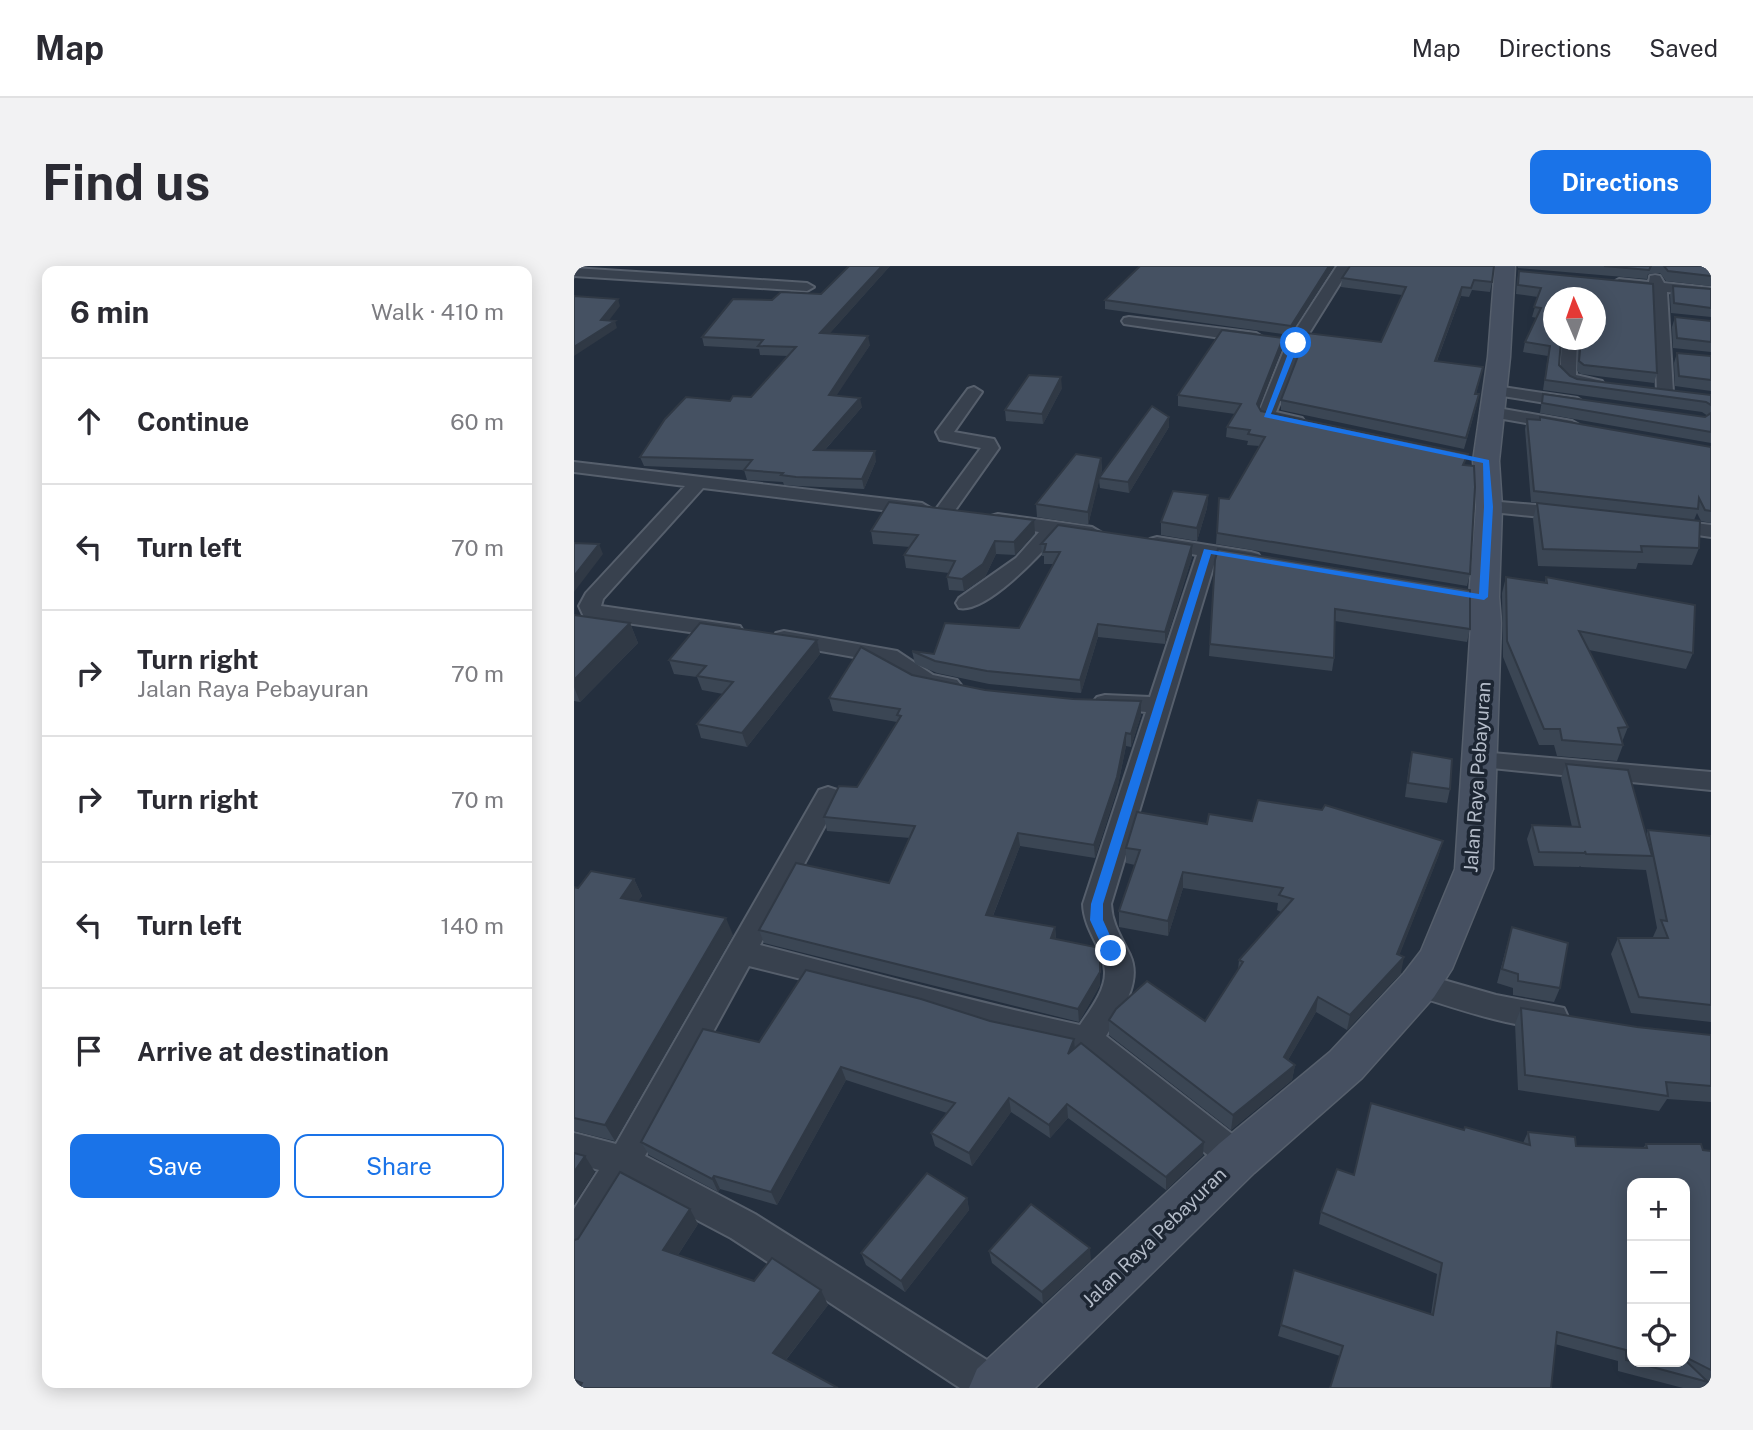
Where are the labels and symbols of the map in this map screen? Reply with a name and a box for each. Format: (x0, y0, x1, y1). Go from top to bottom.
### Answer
north arrow (1543, 287, 1606, 350)
route start (1280, 327, 1311, 358)
street label: Jalan Raya Pebayuran (1459, 681, 1495, 873)
route end (1095, 935, 1126, 966)
street label: Jalan Raya Pebayuran (1077, 1163, 1231, 1311)

